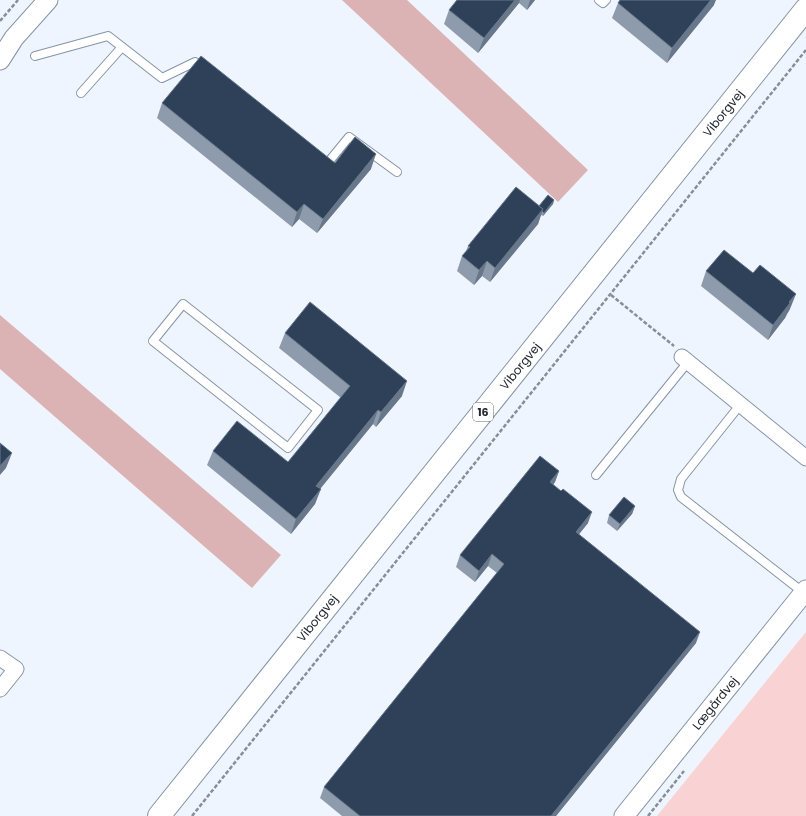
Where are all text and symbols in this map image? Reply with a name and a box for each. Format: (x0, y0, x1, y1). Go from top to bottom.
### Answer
street label: Viborgvej (699, 86, 747, 140)
street label: Viborgvej (496, 339, 544, 393)
road number: 16 (473, 403, 493, 421)
street label: Viborgvej (293, 591, 341, 645)
street label: Lægårdvej (688, 673, 742, 733)

